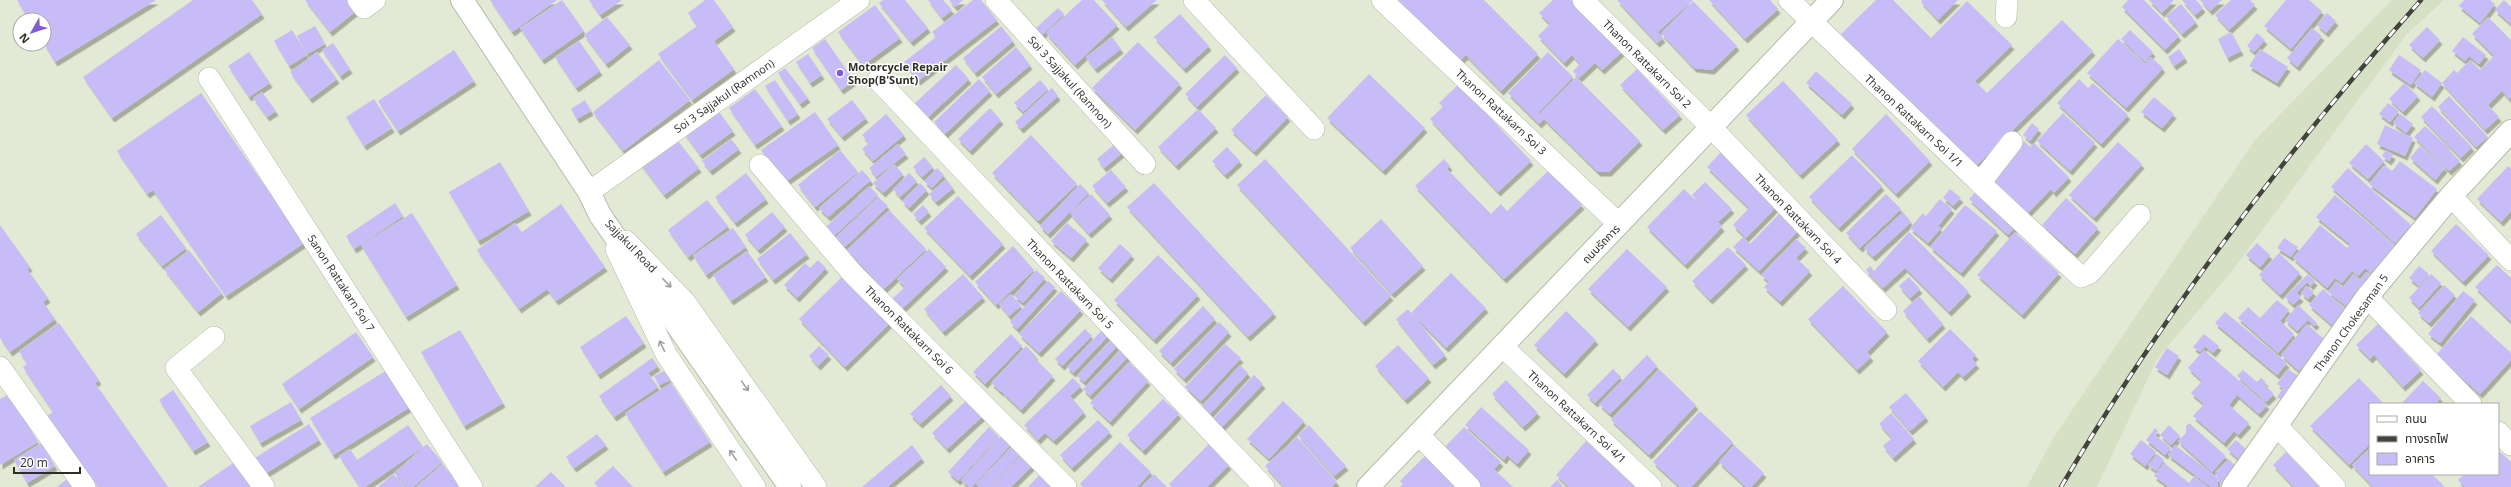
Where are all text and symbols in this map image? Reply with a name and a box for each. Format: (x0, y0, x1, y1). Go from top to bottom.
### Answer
north arrow (12, 12, 52, 52)
street label: Thanon Rattakarn Soi 2 (1600, 16, 1695, 111)
text: N (15, 30, 32, 47)
street label: Soi 3 Sajjakul (Ramnon) (1025, 32, 1116, 131)
street label: Soi 3 Sajjakul (Ramnon) (671, 55, 777, 136)
place label: Motorcycle Repair Shop(B'Sunt) (848, 59, 948, 87)
street label: Thanon Rattakarn Soi 3 (1453, 65, 1550, 158)
marker: Motorcycle Repair Shop(B'Sunt) (835, 68, 845, 78)
street label: Thanon Rattakarn Soi 1/1 (1862, 71, 1967, 170)
street label: Thanon Rattakarn Soi 4 (1752, 171, 1846, 267)
street label: Sajjakul Road (602, 216, 660, 275)
street label: ถนนรัถการ (1578, 221, 1623, 266)
street label: 5anon Rattakarn Soi 7 (304, 231, 378, 334)
street label: Thanon Rattakarn Soi 5 (1024, 236, 1117, 332)
street label: Thanon Chokesaman 5 (2310, 271, 2391, 375)
one-way arrow (662, 278, 672, 288)
street label: Thanon Rattakarn Soi 6 (862, 282, 957, 377)
one-way arrow (658, 340, 665, 352)
street label: Thanon Rattakarn Soi 4/1 (1525, 367, 1630, 466)
one-way arrow (741, 381, 749, 392)
legend (2369, 403, 2499, 475)
text: ถนน (2405, 410, 2427, 427)
text: ทางรถไฟ (2405, 430, 2448, 447)
scale bar (14, 449, 80, 475)
one-way arrow (729, 449, 737, 460)
text: อาคาร (2405, 450, 2435, 467)
text: 20 m (20, 454, 48, 471)

